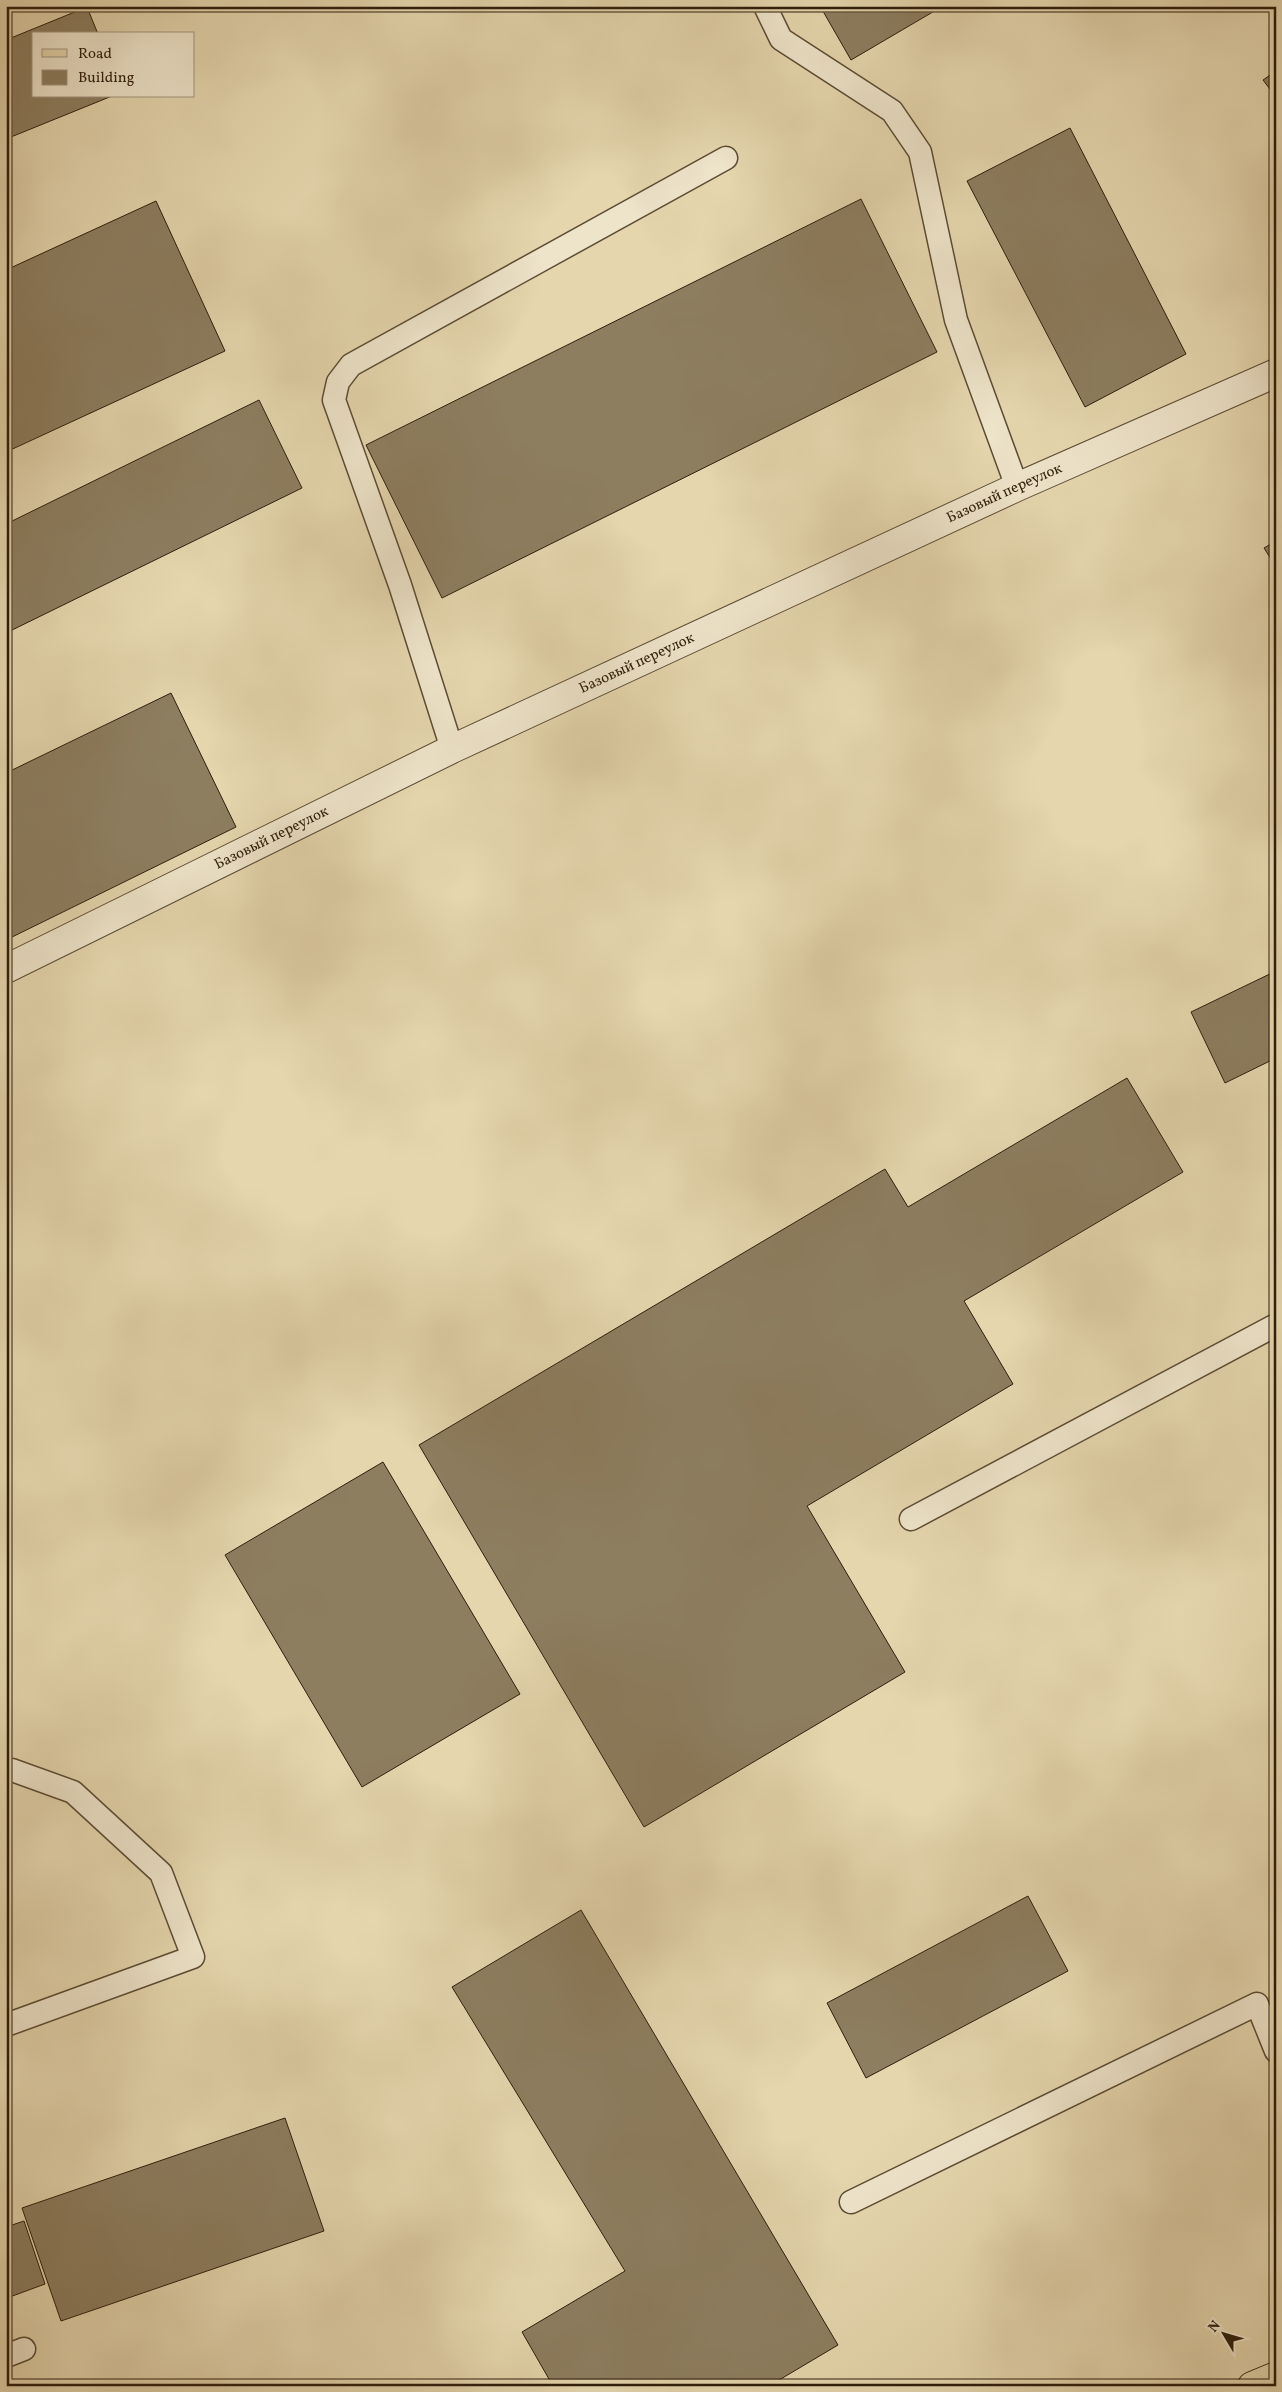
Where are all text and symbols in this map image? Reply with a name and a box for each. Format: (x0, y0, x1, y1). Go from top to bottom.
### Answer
legend (32, 32, 195, 98)
text: Road (78, 44, 112, 65)
text: Building (78, 68, 135, 89)
street label: Базовый переулок (943, 458, 1065, 529)
street label: Базовый переулок (576, 628, 698, 699)
street label: Базовый переулок (211, 801, 332, 875)
north arrow (1200, 2310, 1250, 2360)
text: N (1204, 2317, 1226, 2337)

